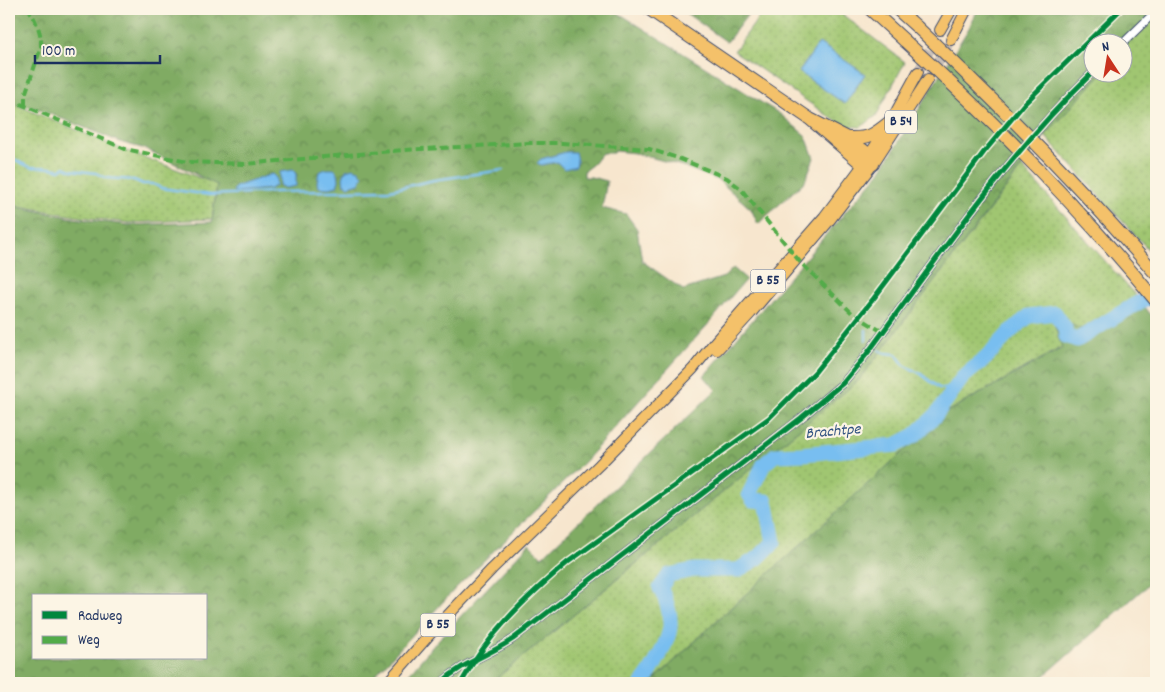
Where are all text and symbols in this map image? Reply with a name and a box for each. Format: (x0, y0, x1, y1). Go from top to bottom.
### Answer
scale bar (35, 32, 160, 64)
north arrow (1082, 32, 1132, 82)
text: N (1100, 37, 1111, 58)
text: 100 m (42, 41, 75, 63)
road number: B 54 (885, 110, 917, 134)
road number: B 55 (750, 270, 786, 292)
water label: Brachtpe (805, 418, 862, 446)
legend (32, 594, 208, 660)
text: Radweg (78, 606, 122, 628)
road number: B 55 (420, 614, 456, 636)
text: Weg (78, 630, 100, 652)

